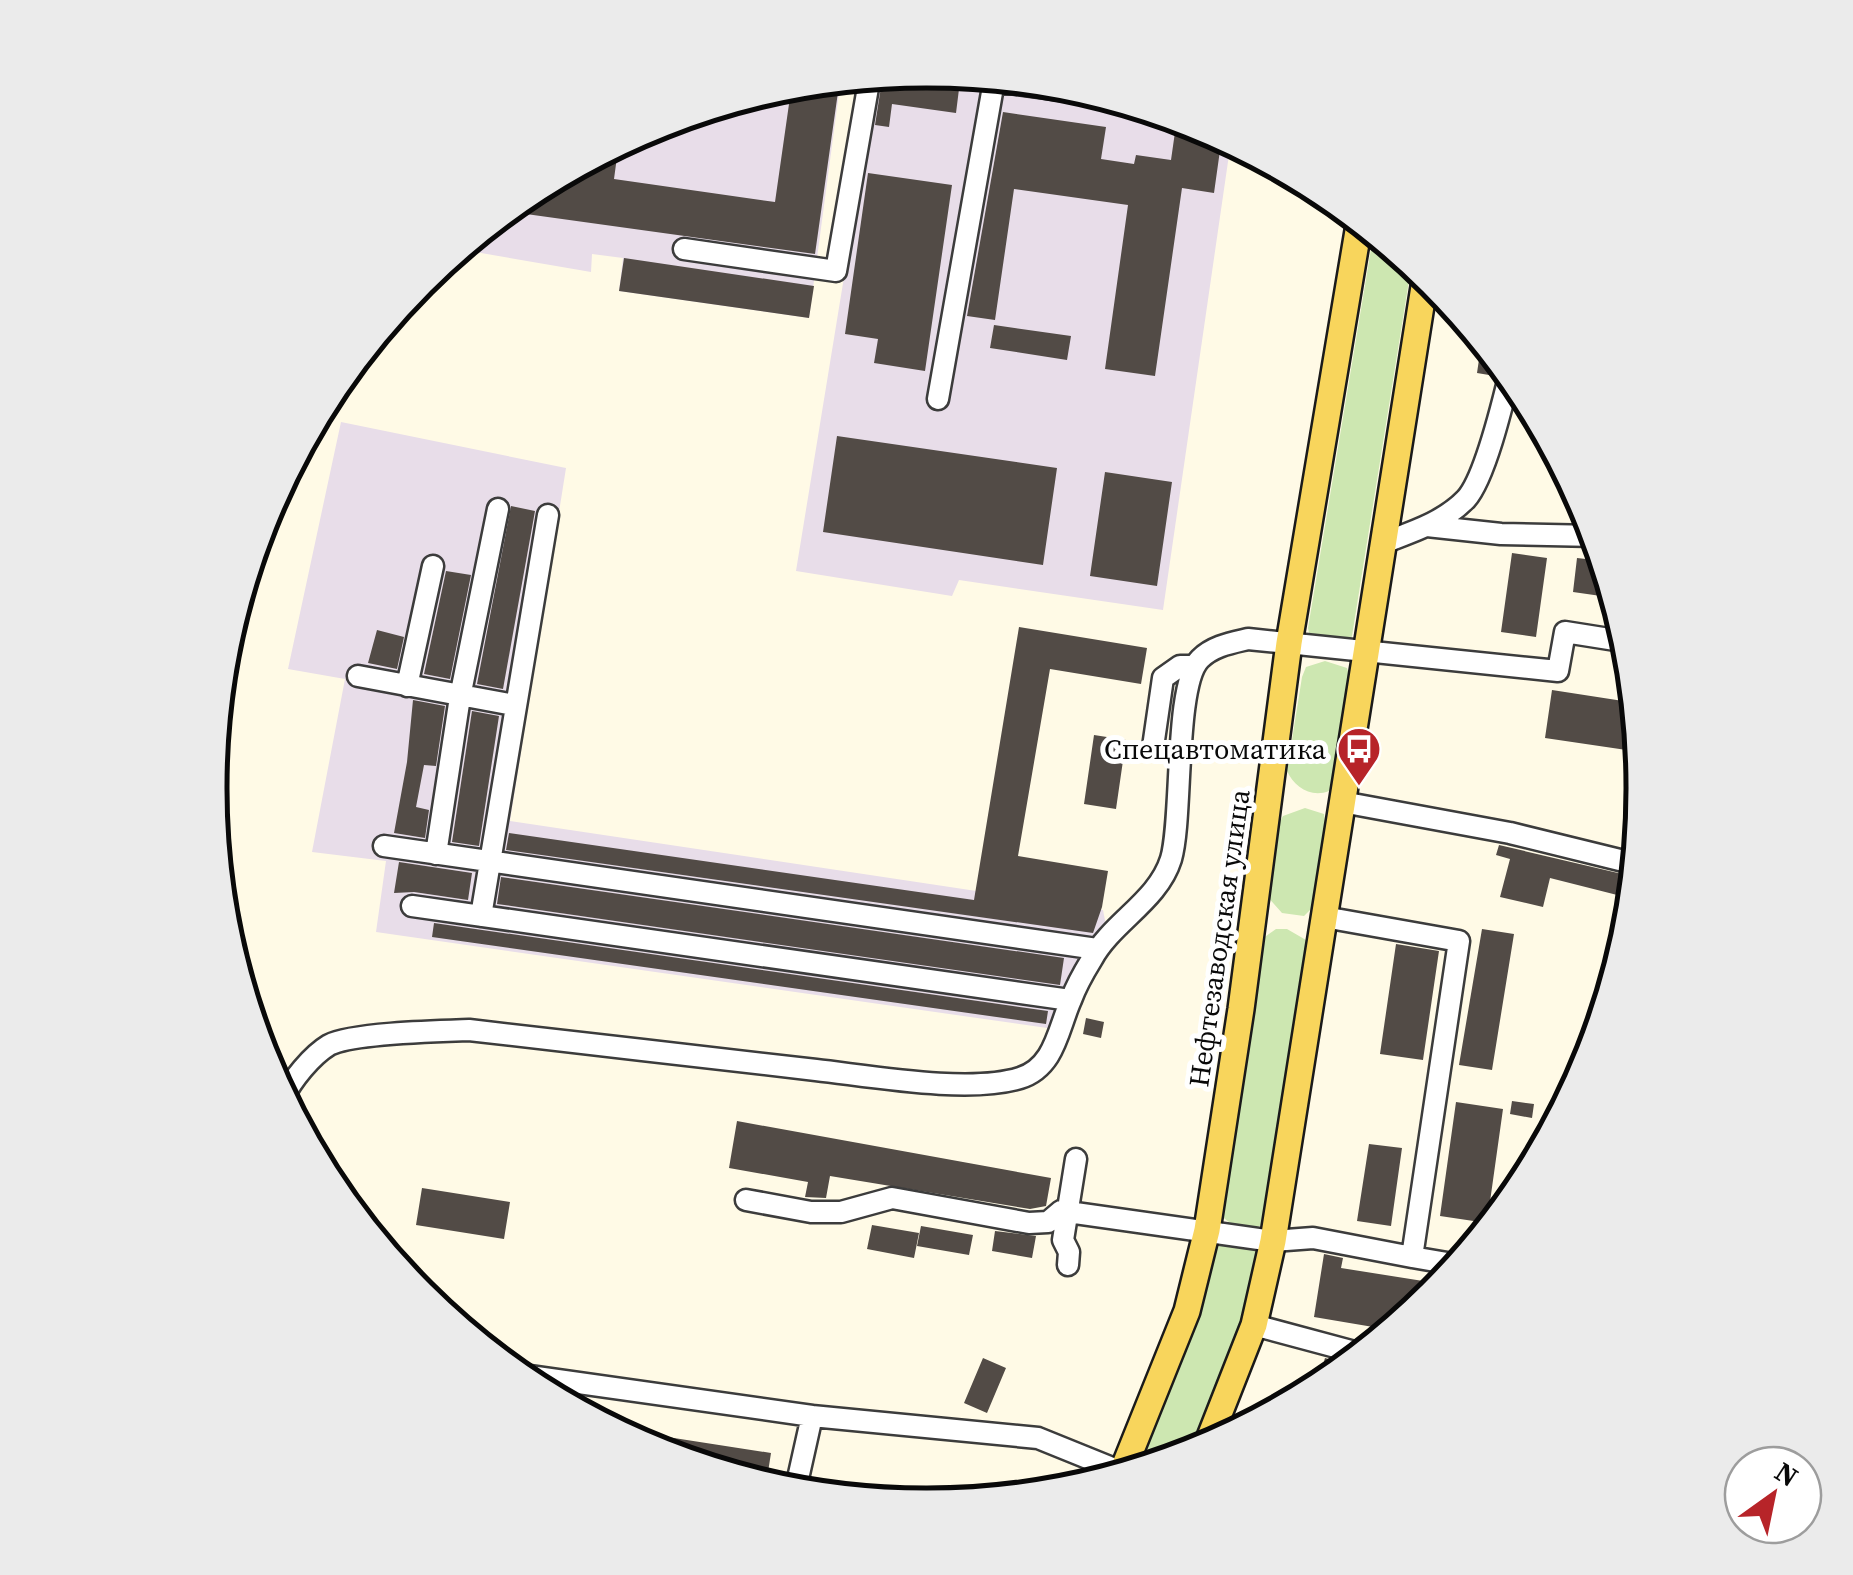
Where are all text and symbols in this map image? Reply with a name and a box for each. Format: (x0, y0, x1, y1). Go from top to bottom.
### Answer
bus stop icon: Спецавтоматика (1336, 726, 1382, 787)
place label: Спецавтоматика (1104, 730, 1327, 768)
street label: Нефтезаводская улица (1179, 786, 1259, 1089)
north arrow (1723, 1445, 1823, 1545)
text: N (1768, 1453, 1806, 1496)

